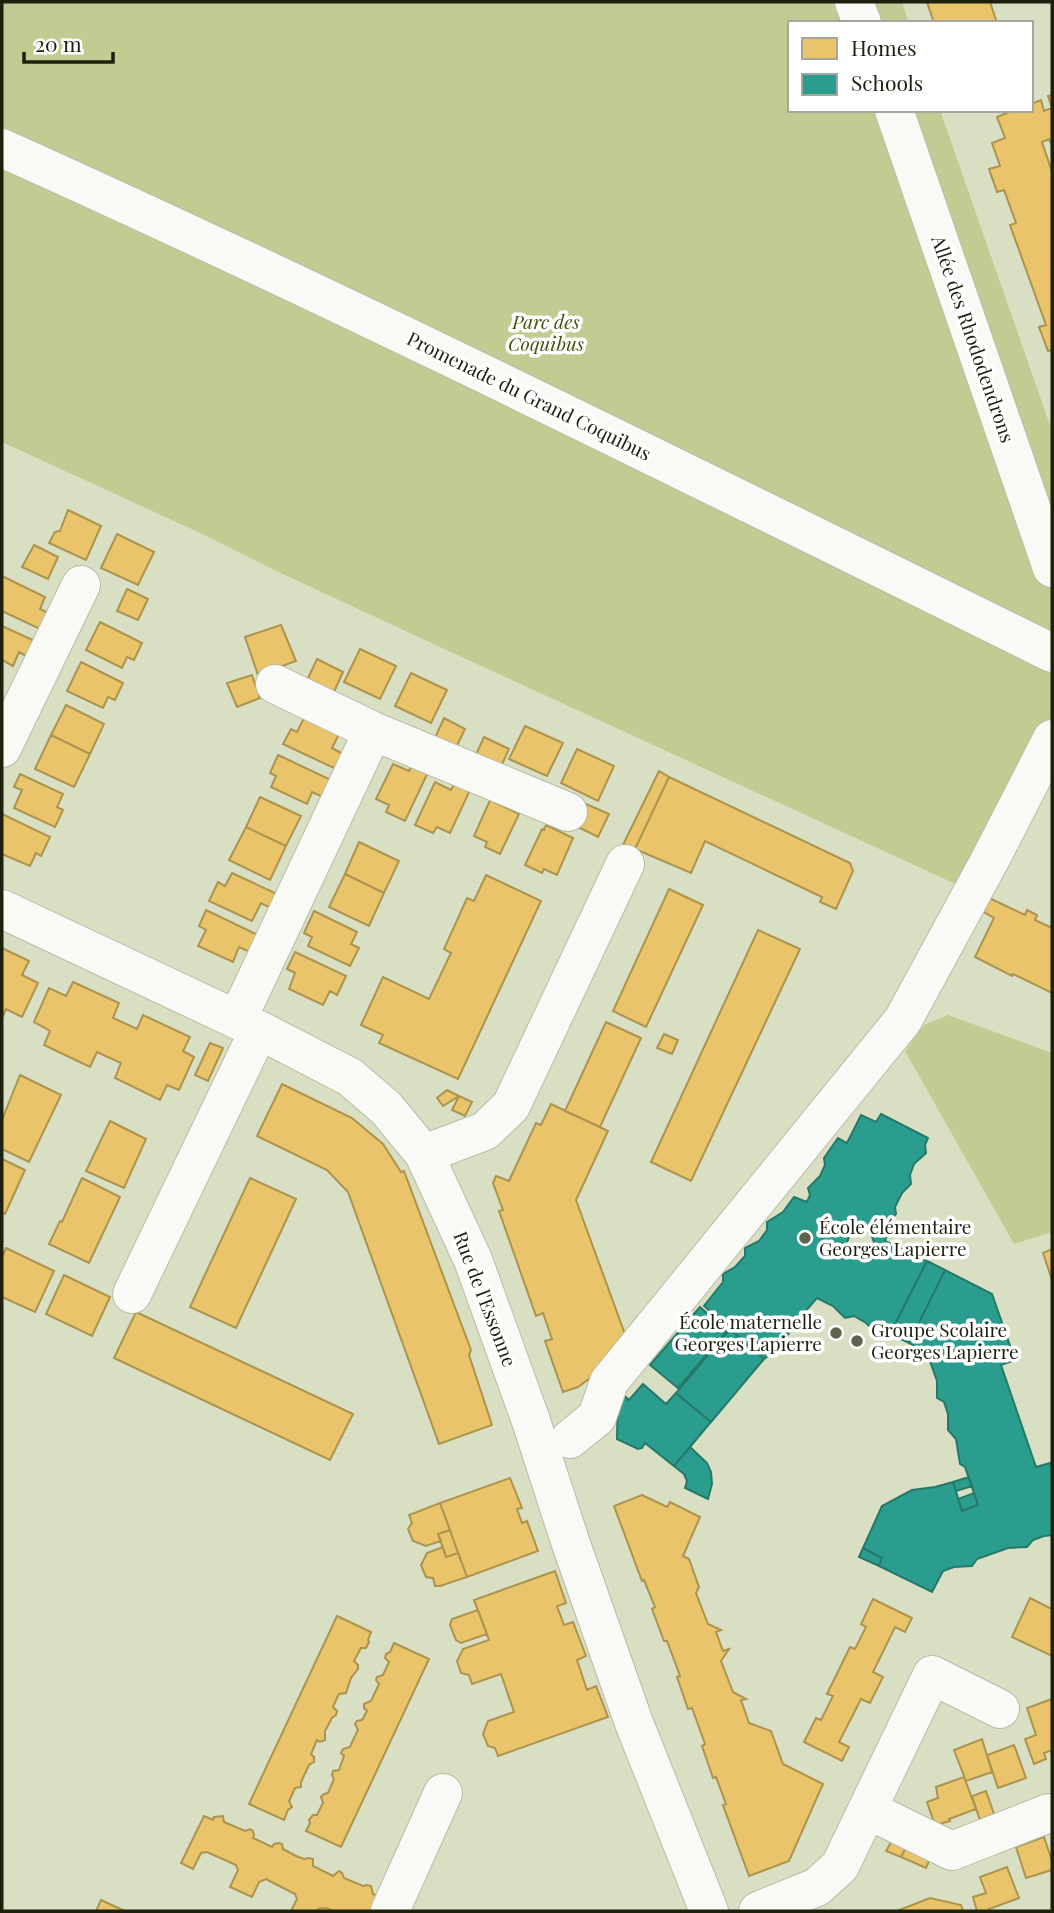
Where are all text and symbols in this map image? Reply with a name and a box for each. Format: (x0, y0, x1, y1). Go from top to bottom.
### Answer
scale bar (24, 21, 114, 65)
legend (788, 21, 1033, 112)
text: 20 m (35, 29, 82, 57)
text: Homes (851, 33, 917, 61)
text: Schools (851, 68, 923, 96)
street label: Allée des Rhododendrons (926, 231, 1022, 446)
park label: Parc des Coquibus (508, 308, 584, 356)
street label: Promenade du Grand Coquibus (403, 325, 656, 466)
place label: École élémentaire Georges Lapierre (819, 1213, 971, 1261)
street label: Rue de l'Essonne (448, 1227, 524, 1370)
marker: École élémentaire Georges Lapierre (797, 1230, 813, 1246)
place label: École maternelle Georges Lapierre (674, 1308, 822, 1356)
place label: Groupe Scolaire Georges Lapierre (871, 1316, 1019, 1364)
marker: École maternelle Georges Lapierre (828, 1325, 844, 1341)
marker: Groupe Scolaire Georges Lapierre (849, 1333, 865, 1349)

